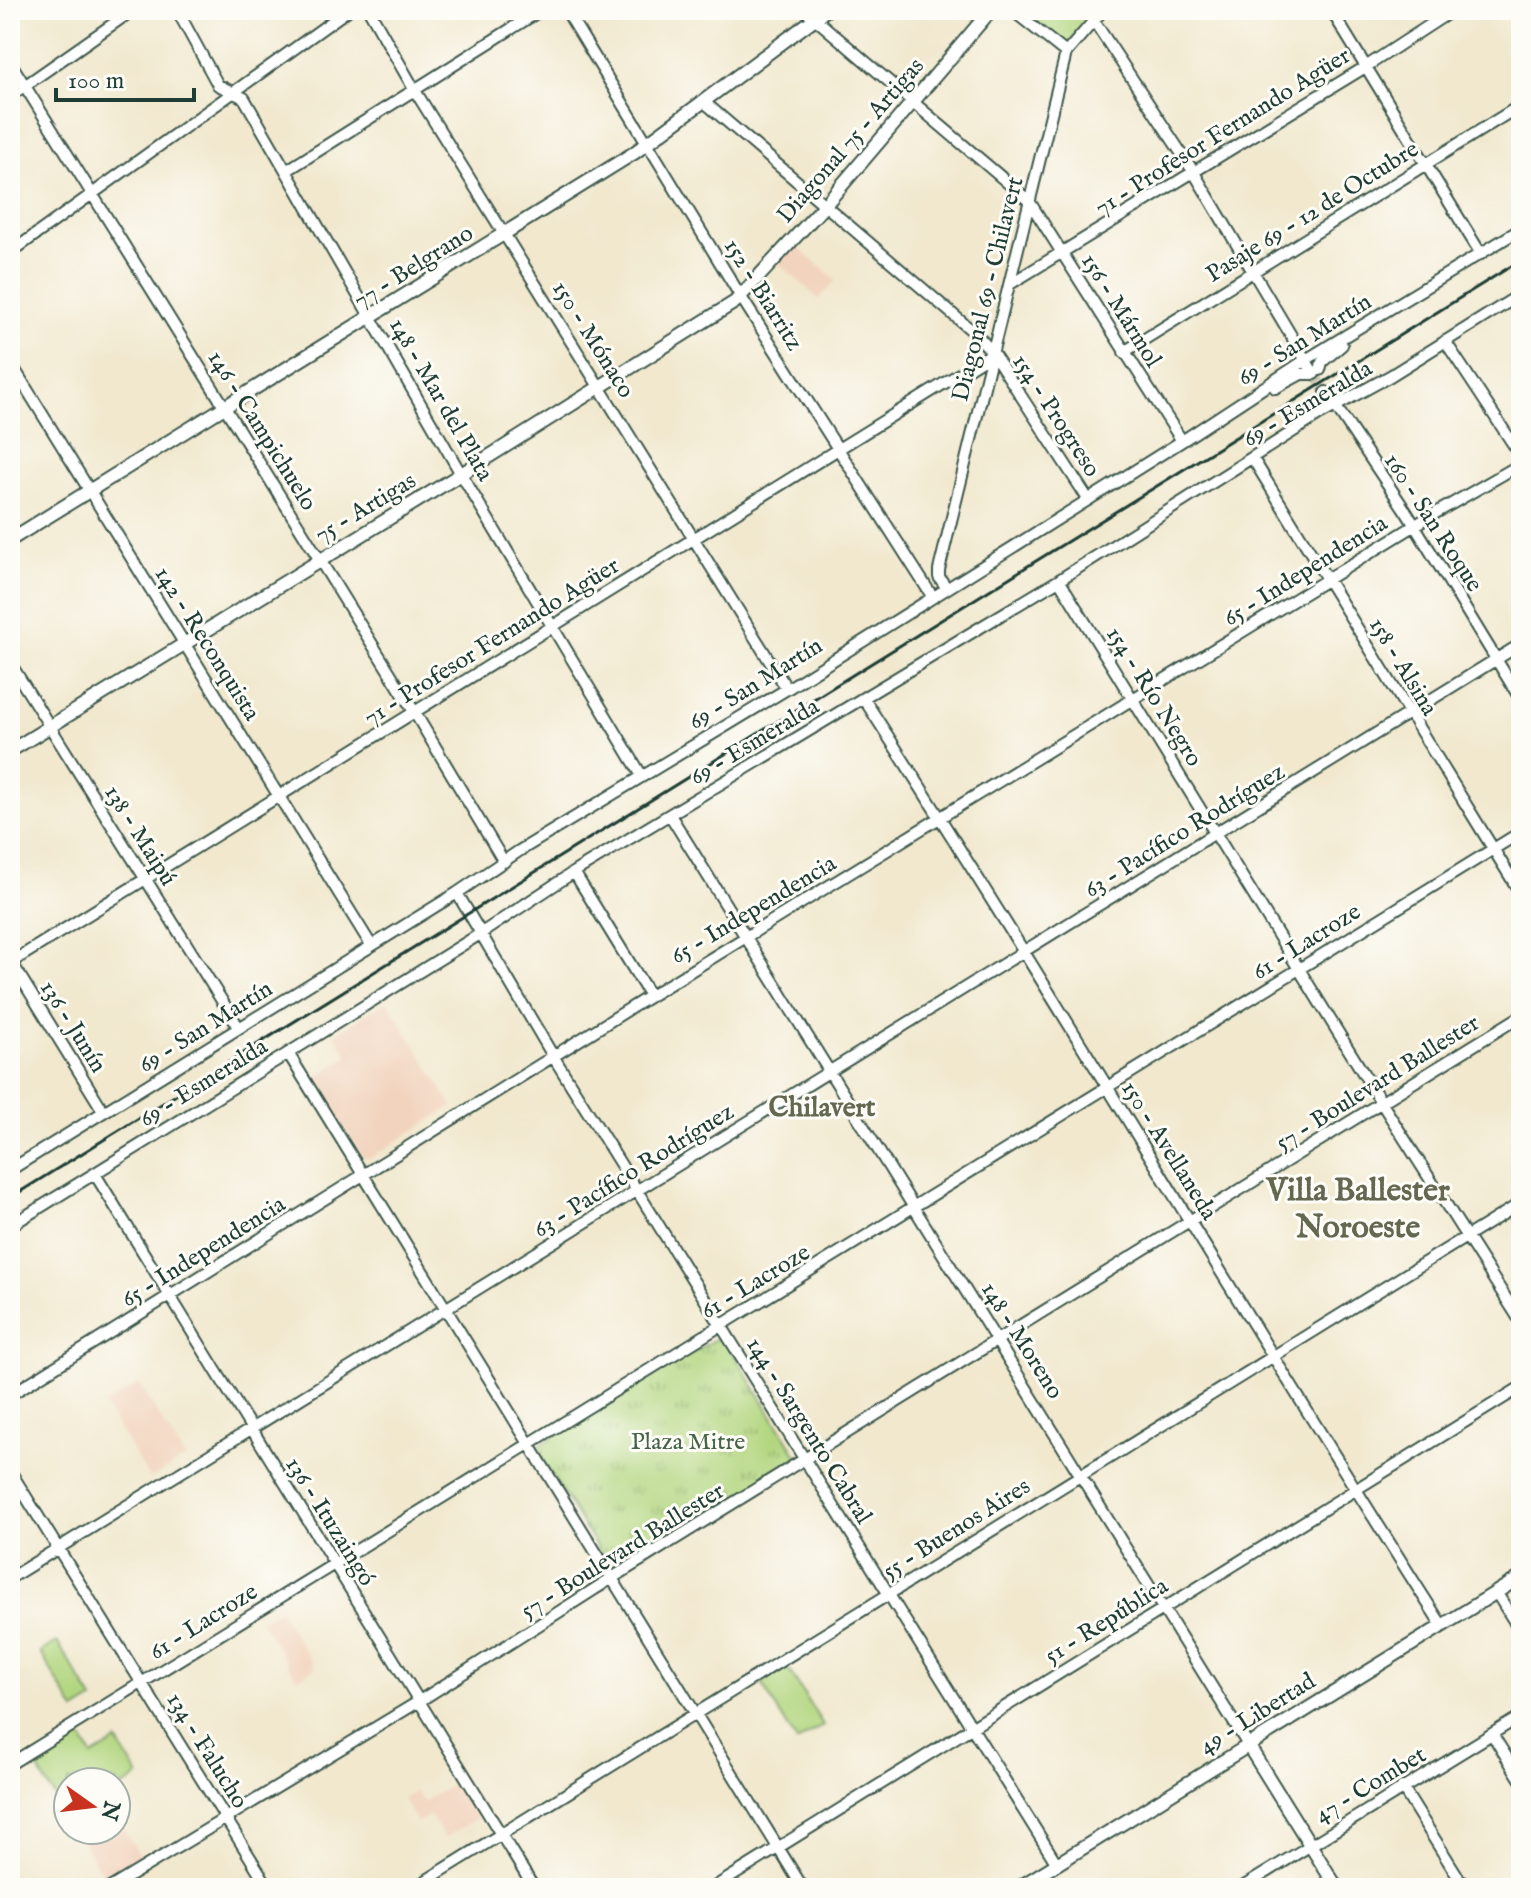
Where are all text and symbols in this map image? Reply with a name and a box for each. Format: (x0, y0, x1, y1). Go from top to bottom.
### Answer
street label: 71 - Profesor Fernando Agüer (1089, 41, 1357, 224)
scale bar (56, 52, 194, 102)
street label: Diagonal 75 - Artigas (771, 52, 932, 230)
text: 100 m (68, 66, 124, 97)
street label: Pasaje 69 - 12 de Octubre (1201, 134, 1425, 290)
street label: Diagonal 69 - Chilavert (946, 174, 1031, 405)
street label: 77 - Belgrano (348, 218, 480, 316)
street label: 152 - Biarritz (716, 233, 809, 357)
street label: 156 - Mármol (1073, 248, 1168, 374)
street label: 150 - Mónaco (544, 275, 641, 404)
street label: 69 - San Martín (1232, 287, 1378, 394)
street label: 148 - Mar del Plata (381, 312, 500, 488)
street label: 146 - Campichuelo (200, 345, 324, 517)
street label: 154 - Progreso (1004, 348, 1107, 483)
street label: 69 - Esmeralda (1237, 353, 1379, 455)
street label: 160 - San Roque (1376, 447, 1489, 598)
street label: 75 - Artigas (309, 466, 422, 551)
street label: 65 - Independencia (1218, 508, 1394, 634)
street label: 71 - Profesor Fernando Agüer (358, 551, 626, 734)
street label: 142 - Reconquista (147, 561, 267, 727)
street label: 158 - Alsina (1361, 612, 1445, 722)
street label: 154 - Río Negro (1098, 621, 1209, 773)
street label: 69 - San Martín (683, 631, 829, 738)
street label: 69 - Esmeralda (684, 691, 826, 793)
street label: 63 - Pacífico Rodríguez (1079, 757, 1291, 906)
street label: 138 - Maipú (96, 779, 183, 892)
street label: 65 - Independencia (665, 848, 843, 972)
street label: 61 - Lacroze (1247, 897, 1367, 988)
street label: 69 - San Martín (133, 974, 279, 1081)
street label: 136 - Junín (32, 975, 113, 1079)
street label: 57 - Boulevard Ballester (1270, 1008, 1486, 1159)
street label: 69 - Esmeralda (134, 1031, 274, 1135)
street label: 150 - Avellaneda (1114, 1075, 1224, 1227)
district label: Chilavert (769, 1091, 876, 1126)
street label: 63 - Pacífico Rodríguez (528, 1097, 740, 1246)
district label: Villa Ballester Noroeste (1265, 1171, 1450, 1249)
street label: 65 - Independencia (116, 1189, 292, 1315)
street label: 61 - Lacroze (695, 1238, 816, 1327)
street label: 148 - Moreno (973, 1276, 1070, 1405)
street label: 144 - Sargento Cabral (739, 1332, 879, 1530)
park label: Plaza Mitre (631, 1427, 745, 1458)
street label: 136 - Ituzaingó (278, 1451, 382, 1592)
street label: 55 - Buenos Aires (877, 1471, 1037, 1587)
street label: 57 - Boulevard Ballester (515, 1476, 731, 1627)
street label: 51 - República (1039, 1571, 1175, 1672)
street label: 61 - Lacroze (144, 1577, 264, 1668)
street label: 49 - Libertad (1194, 1666, 1322, 1762)
street label: 134 - Falucho (159, 1687, 255, 1815)
street label: 47 - Combet (1309, 1740, 1432, 1831)
north arrow (52, 1766, 132, 1846)
text: N (94, 1797, 126, 1823)

